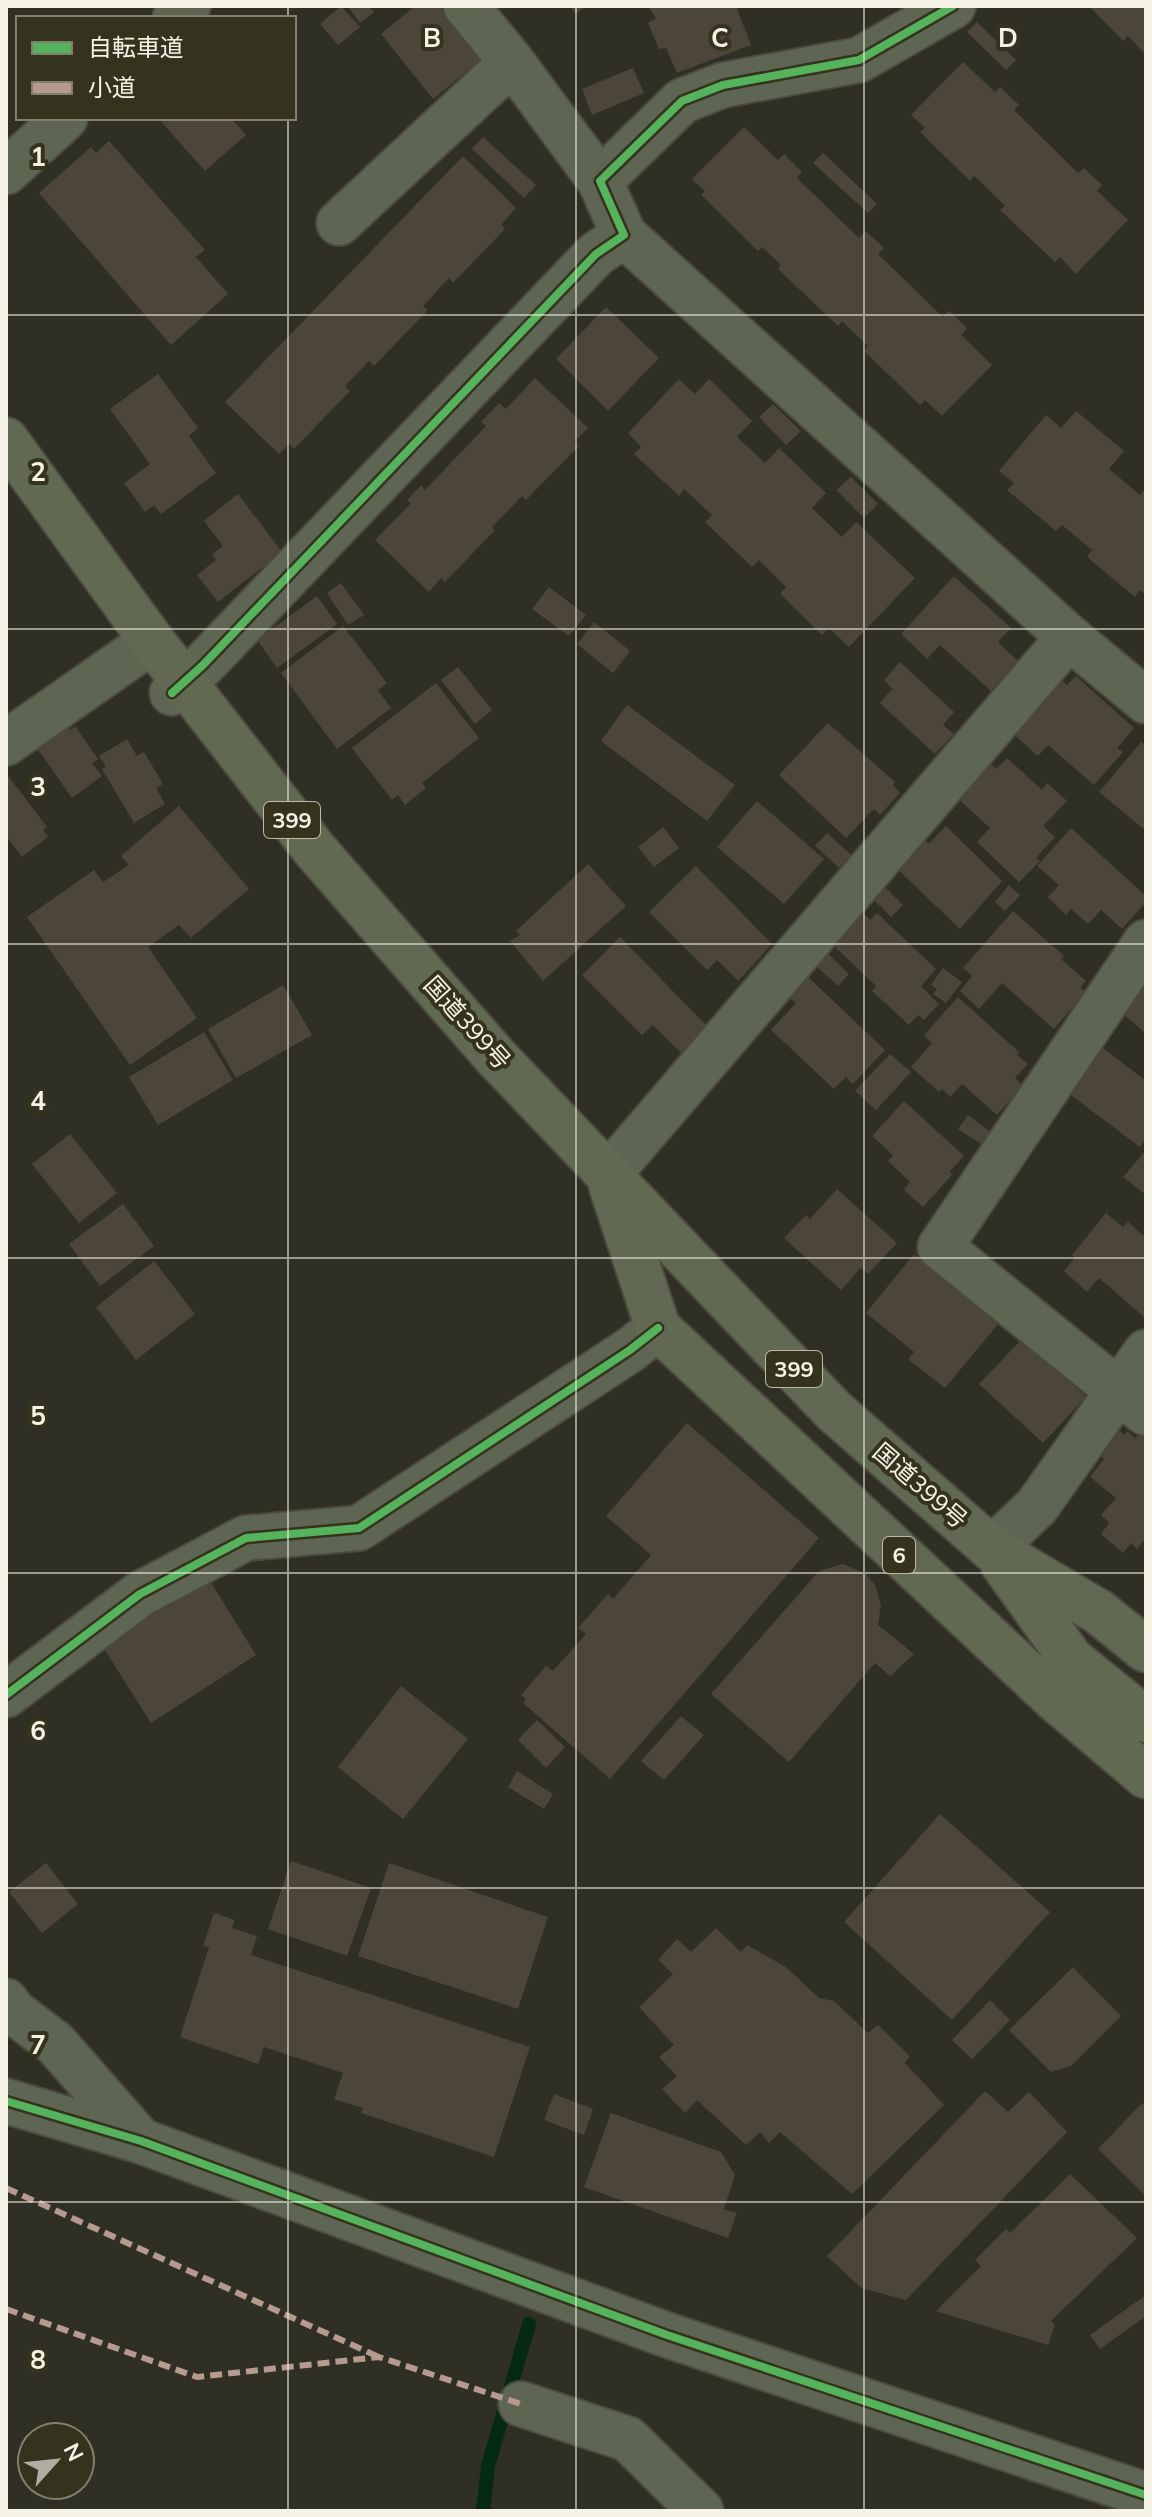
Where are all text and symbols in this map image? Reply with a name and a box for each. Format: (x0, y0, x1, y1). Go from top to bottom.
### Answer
legend (16, 16, 296, 120)
text: B (423, 21, 441, 54)
text: C (711, 21, 729, 54)
text: D (998, 21, 1018, 54)
text: 自転車道 (88, 32, 184, 62)
text: 小道 (88, 72, 136, 102)
text: 1 (30, 140, 46, 173)
text: 2 (30, 455, 46, 488)
text: 3 (30, 770, 46, 803)
road number: 399 (264, 802, 320, 838)
street label: 国道399号 (418, 969, 517, 1075)
text: 4 (30, 1084, 46, 1117)
road number: 399 (766, 1351, 822, 1387)
text: 5 (30, 1399, 46, 1432)
street label: 国道399号 (867, 1436, 974, 1534)
road number: 6 (883, 1537, 915, 1573)
text: 6 (30, 1714, 46, 1747)
text: 7 (30, 2028, 46, 2061)
text: 8 (30, 2343, 46, 2376)
north arrow (16, 2421, 96, 2501)
text: N (58, 2438, 90, 2466)

